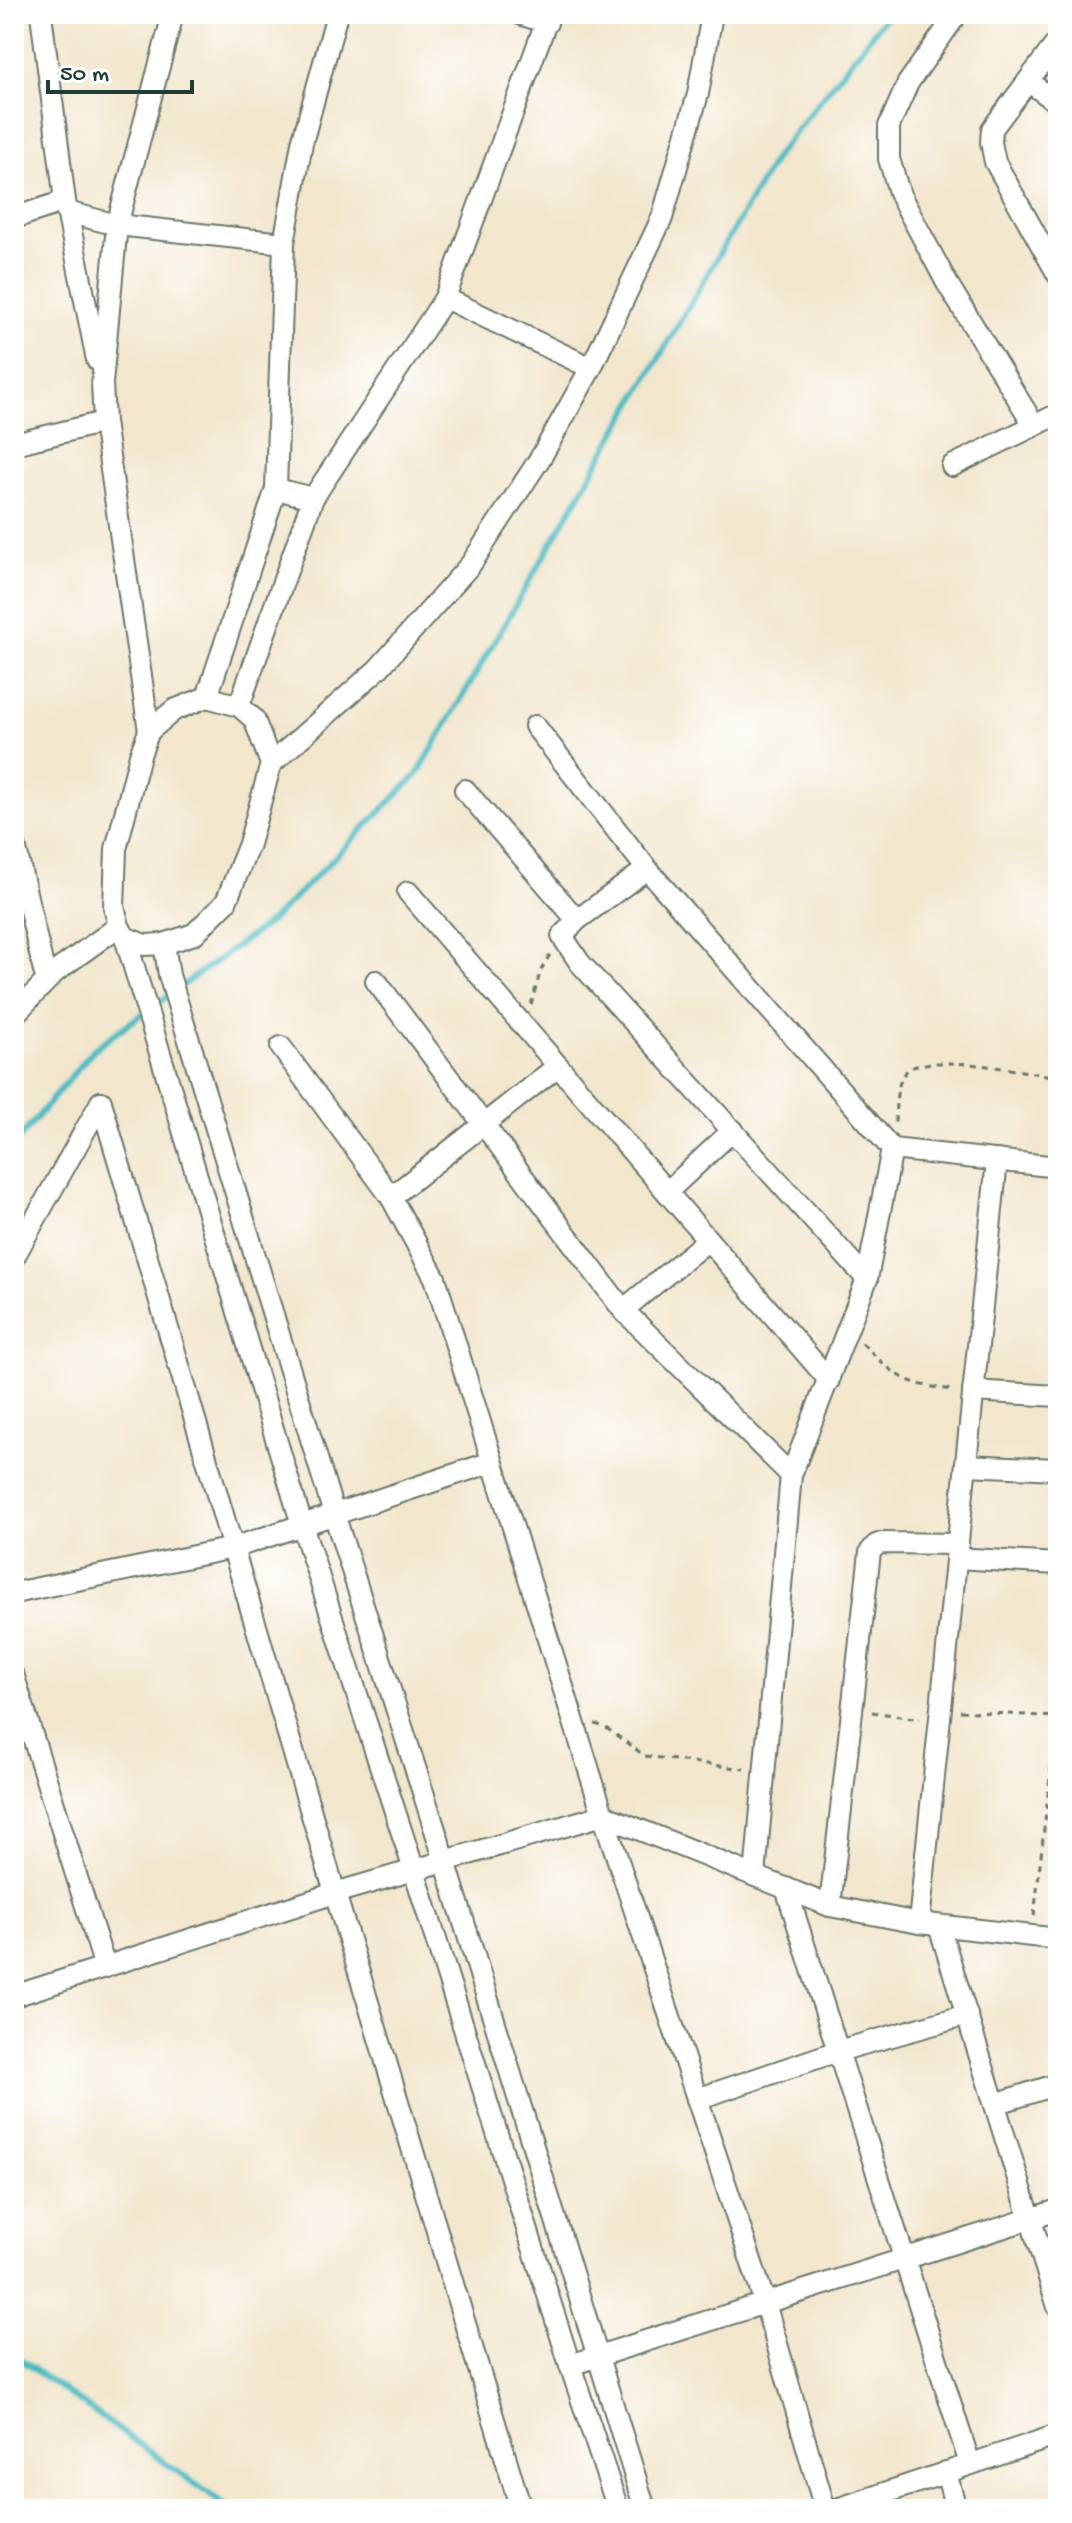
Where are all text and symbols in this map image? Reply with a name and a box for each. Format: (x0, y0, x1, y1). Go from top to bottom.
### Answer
scale bar (48, 44, 192, 94)
text: 50 m (60, 61, 109, 90)

